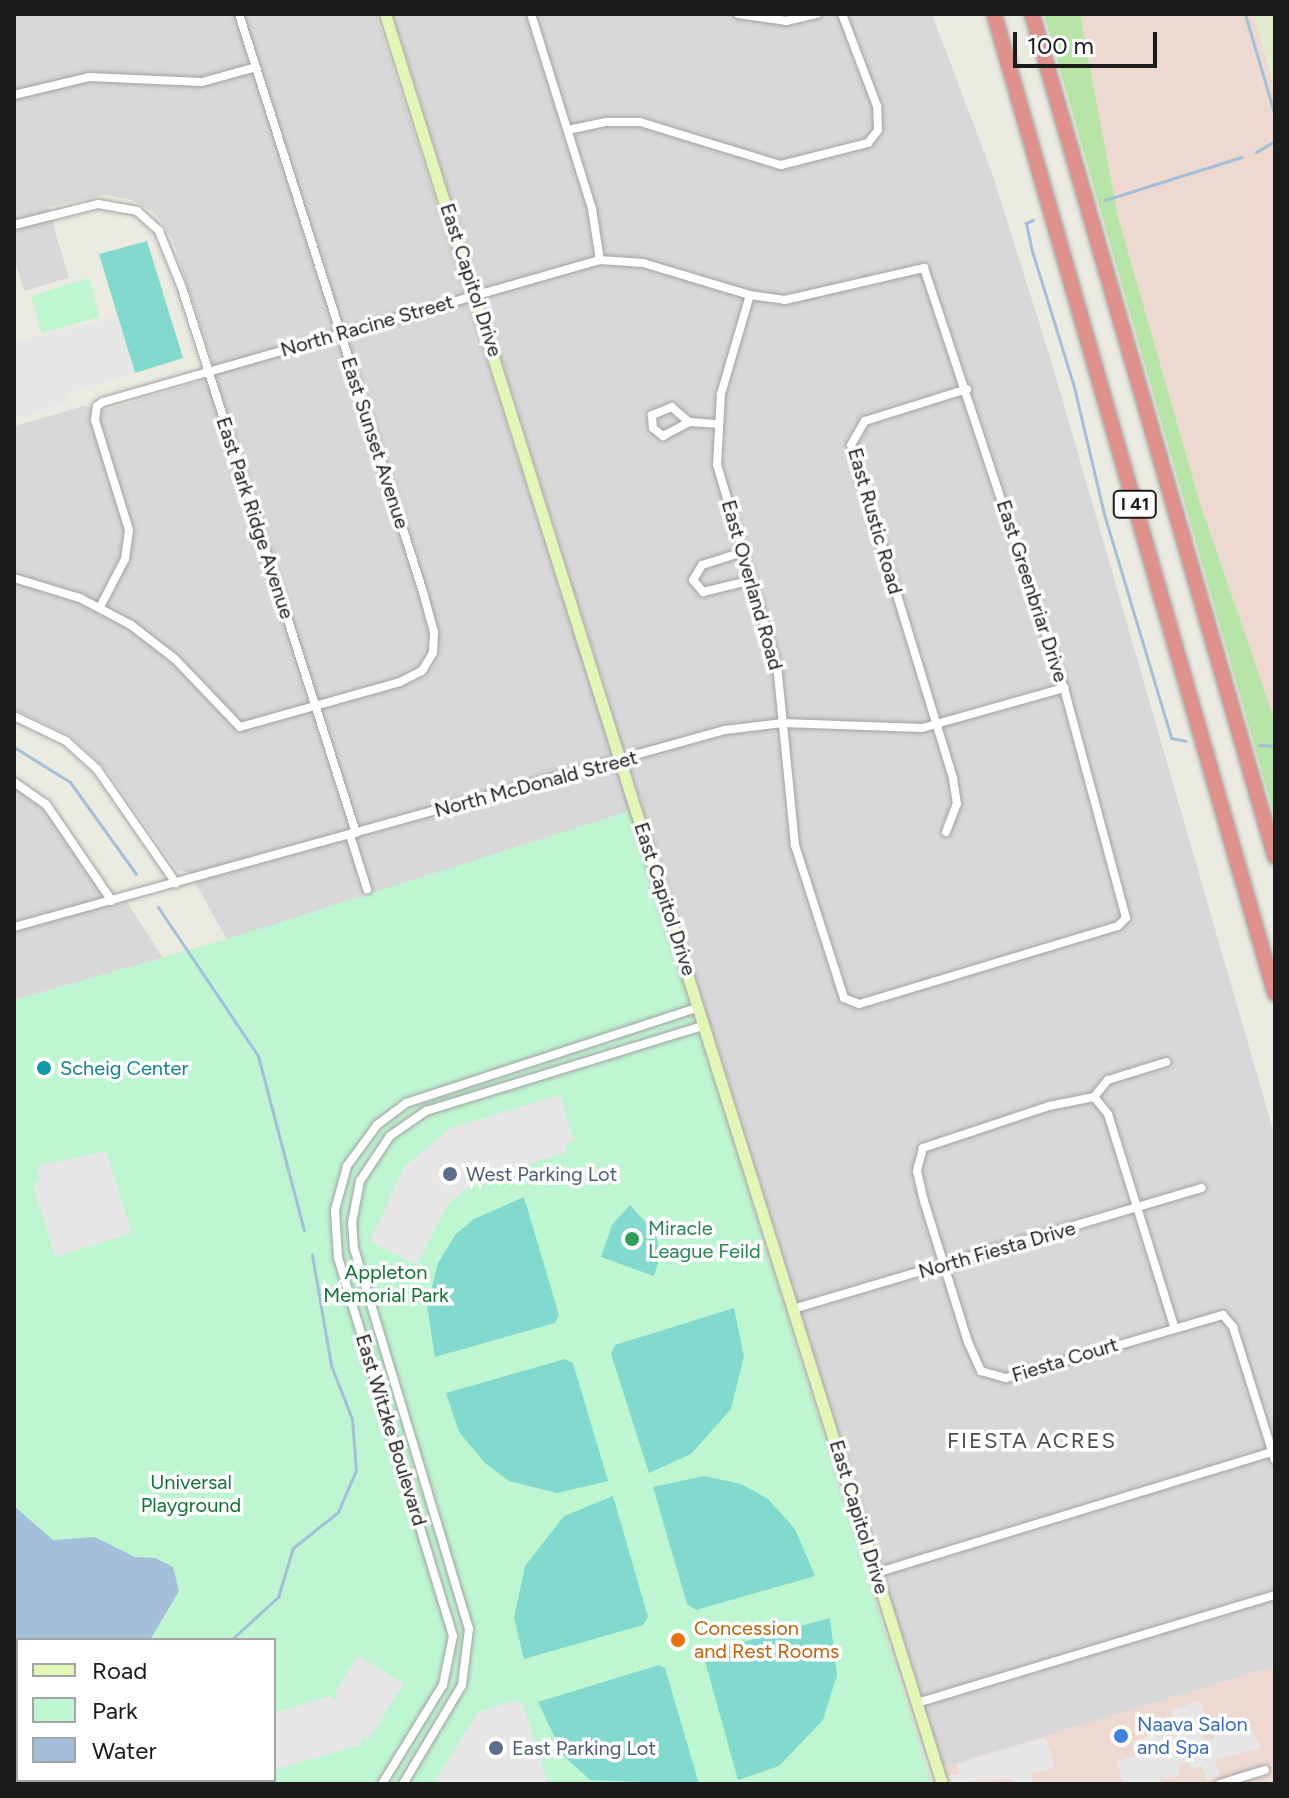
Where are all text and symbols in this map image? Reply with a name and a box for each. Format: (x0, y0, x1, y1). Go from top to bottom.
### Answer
scale bar (1017, 16, 1161, 66)
text: 100 m (1027, 31, 1094, 60)
street label: East Capitol Drive (435, 200, 507, 360)
street label: North Racine Street (278, 290, 456, 362)
street label: East Sunset Avenue (336, 354, 414, 532)
street label: East Park Ridge Avenue (211, 414, 299, 622)
street label: East Rustic Road (843, 445, 907, 597)
road number: I 41 (1111, 490, 1159, 518)
street label: East Overland Road (716, 497, 788, 673)
street label: East Greenbriar Drive (991, 497, 1073, 685)
street label: North McDonald Street (432, 745, 640, 823)
street label: East Capitol Drive (629, 819, 701, 979)
place label: Scheig Center (60, 1056, 188, 1080)
marker: Scheig Center (35, 1059, 53, 1077)
place label: West Parking Lot (466, 1162, 617, 1186)
marker: West Parking Lot (441, 1165, 459, 1183)
place label: Miracle League Feild (648, 1216, 761, 1263)
street label: North Fiesta Drive (916, 1216, 1078, 1284)
marker: Miracle League Feild (623, 1230, 641, 1248)
park label: Appleton Memorial Park (323, 1260, 449, 1307)
street label: East Witzke Boulevard (350, 1331, 432, 1529)
street label: Fiesta Court (1009, 1332, 1121, 1388)
district label: FIESTA ACRES (947, 1428, 1117, 1454)
street label: East Capitol Drive (824, 1437, 894, 1597)
park label: Universal Playground (141, 1471, 241, 1518)
place label: Concession and Rest Rooms (694, 1616, 839, 1663)
marker: Concession and Rest Rooms (669, 1631, 687, 1649)
legend (16, 1638, 276, 1782)
text: Road (92, 1656, 147, 1685)
text: Park (92, 1696, 138, 1725)
place label: Naava Salon and Spa (1137, 1712, 1248, 1759)
marker: Naava Salon and Spa (1112, 1727, 1130, 1745)
text: Water (92, 1736, 157, 1765)
place label: East Parking Lot (512, 1736, 656, 1760)
marker: East Parking Lot (487, 1739, 505, 1757)

